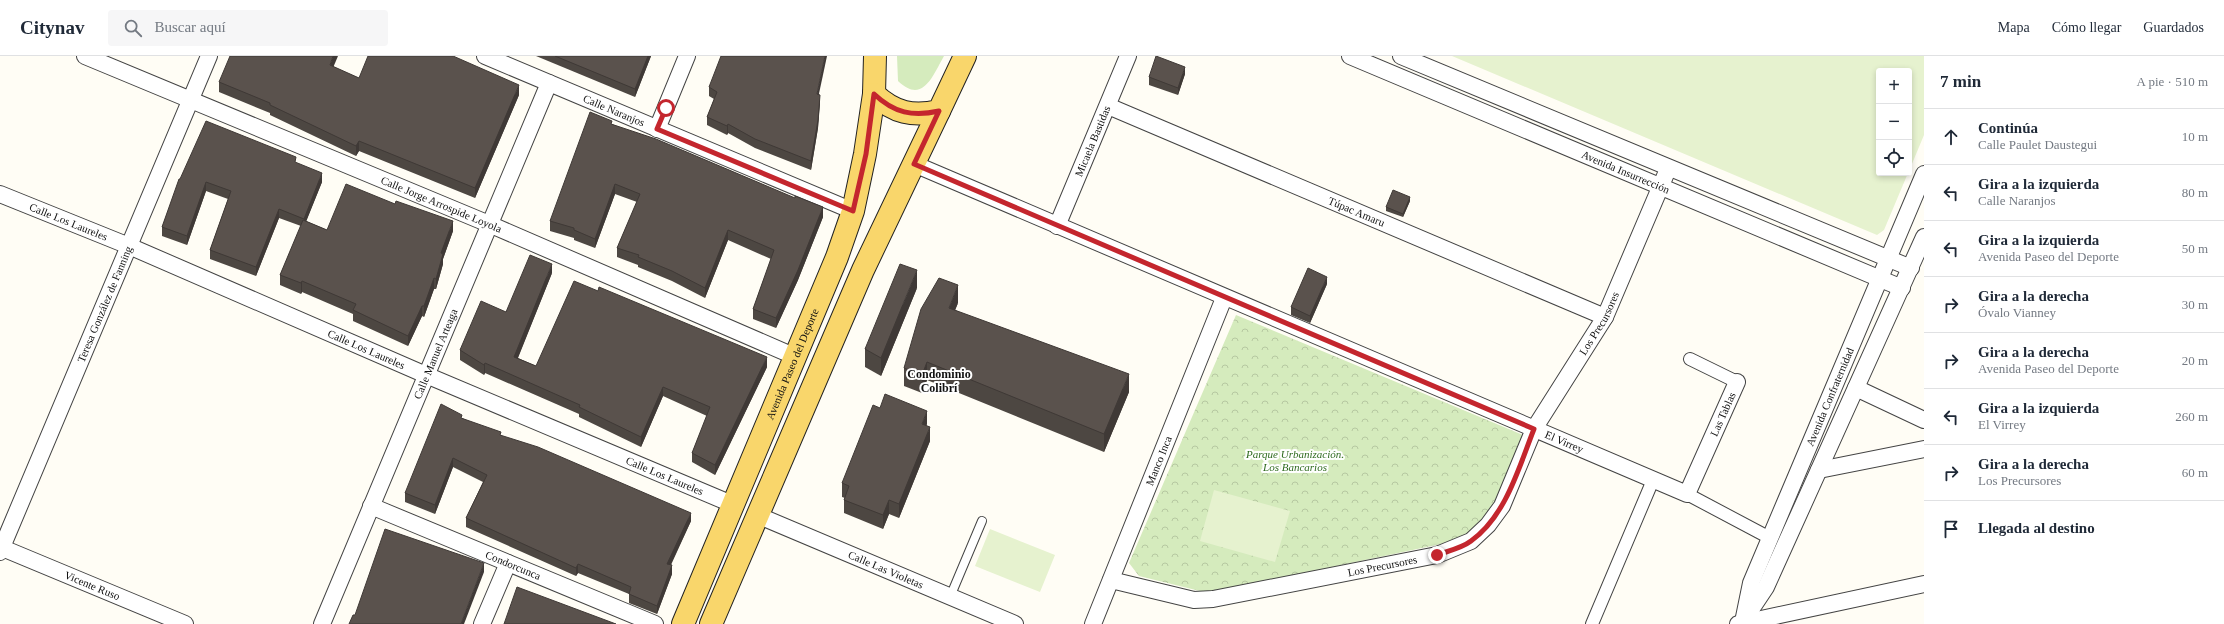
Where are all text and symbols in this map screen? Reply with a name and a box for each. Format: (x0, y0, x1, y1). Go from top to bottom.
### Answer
search box (108, 10, 388, 46)
text: Citynav (20, 17, 84, 38)
icon: search (122, 17, 144, 39)
text: Buscar aquí (154, 19, 226, 35)
text: Mapa (1998, 20, 2030, 35)
text: Cómo llegar (2052, 20, 2121, 35)
text: Guardados (2143, 20, 2204, 35)
map controls (1876, 68, 1912, 176)
button: + (1876, 68, 1912, 104)
text: 7 min (1940, 72, 1981, 91)
text: A pie · 510 m (2137, 74, 2208, 89)
street label: Calle Naranjos (581, 92, 647, 129)
route start (657, 99, 675, 117)
street label: Micaela Bastidas (1072, 104, 1113, 178)
button: − (1876, 104, 1912, 140)
text: Continúa (1978, 120, 2038, 136)
icon: ahead (1940, 126, 1962, 148)
text: 10 m (2182, 129, 2208, 144)
text: Calle Paulet Daustegui (1978, 137, 2097, 152)
button: locate (1876, 140, 1912, 176)
street label: Avenida Insurrección (1580, 148, 1672, 196)
street label: Calle Jorge Arrospide Loyola (379, 174, 504, 235)
text: Gira a la izquierda (1978, 176, 2099, 192)
icon: left (1940, 182, 1962, 204)
text: 80 m (2182, 185, 2208, 200)
text: Calle Naranjos (1978, 193, 2056, 208)
street label: Túpac Amaru (1326, 194, 1387, 229)
street label: Calle Los Laureles (28, 201, 109, 243)
text: Gira a la izquierda (1978, 232, 2099, 248)
icon: left (1940, 238, 1962, 260)
text: 50 m (2182, 241, 2208, 256)
street label: Teresa González de Fanning (75, 244, 134, 364)
text: Avenida Paseo del Deporte (1978, 249, 2119, 264)
text: Gira a la derecha (1978, 288, 2089, 304)
street label: Los Precursores (1577, 290, 1621, 357)
icon: right (1940, 294, 1962, 316)
text: 30 m (2182, 297, 2208, 312)
text: Óvalo Vianney (1978, 305, 2056, 320)
street label: Calle Manuel Arteaga (411, 307, 460, 401)
street label: Avenida Paseo del Deporte (763, 307, 821, 421)
street label: Calle Los Laureles (326, 327, 407, 371)
text: Gira a la derecha (1978, 344, 2089, 360)
street label: Avenida Confraternidad (1804, 345, 1856, 448)
icon: right (1940, 350, 1962, 372)
text: 20 m (2182, 353, 2208, 368)
text: Avenida Paseo del Deporte (1978, 361, 2119, 376)
district label: Condominio Colibrí (907, 367, 971, 395)
street label: Las Tablas (1708, 390, 1738, 438)
text: Gira a la izquierda (1978, 400, 2099, 416)
icon: left (1940, 406, 1962, 428)
text: 260 m (2175, 409, 2208, 424)
text: El Virrey (1978, 417, 2026, 432)
street label: El Virrey (1543, 428, 1586, 455)
street label: Manco Inca (1143, 434, 1174, 487)
park label: Parque Urbanización. Los Bancarios (1245, 448, 1344, 473)
street label: Calle Los Laureles (624, 454, 705, 497)
text: Gira a la derecha (1978, 456, 2089, 472)
icon: right (1940, 462, 1962, 484)
text: 60 m (2182, 465, 2208, 480)
text: Los Precursores (1978, 473, 2061, 488)
icon: arrive (1940, 518, 1962, 540)
text: Llegada al destino (1978, 520, 2095, 536)
route end (1428, 546, 1446, 564)
street label: Condorcunca (484, 548, 543, 582)
street label: Calle Las Violetas (847, 548, 925, 591)
street label: Los Precursores (1347, 553, 1418, 578)
street label: Vicente Ruso (63, 569, 122, 602)

